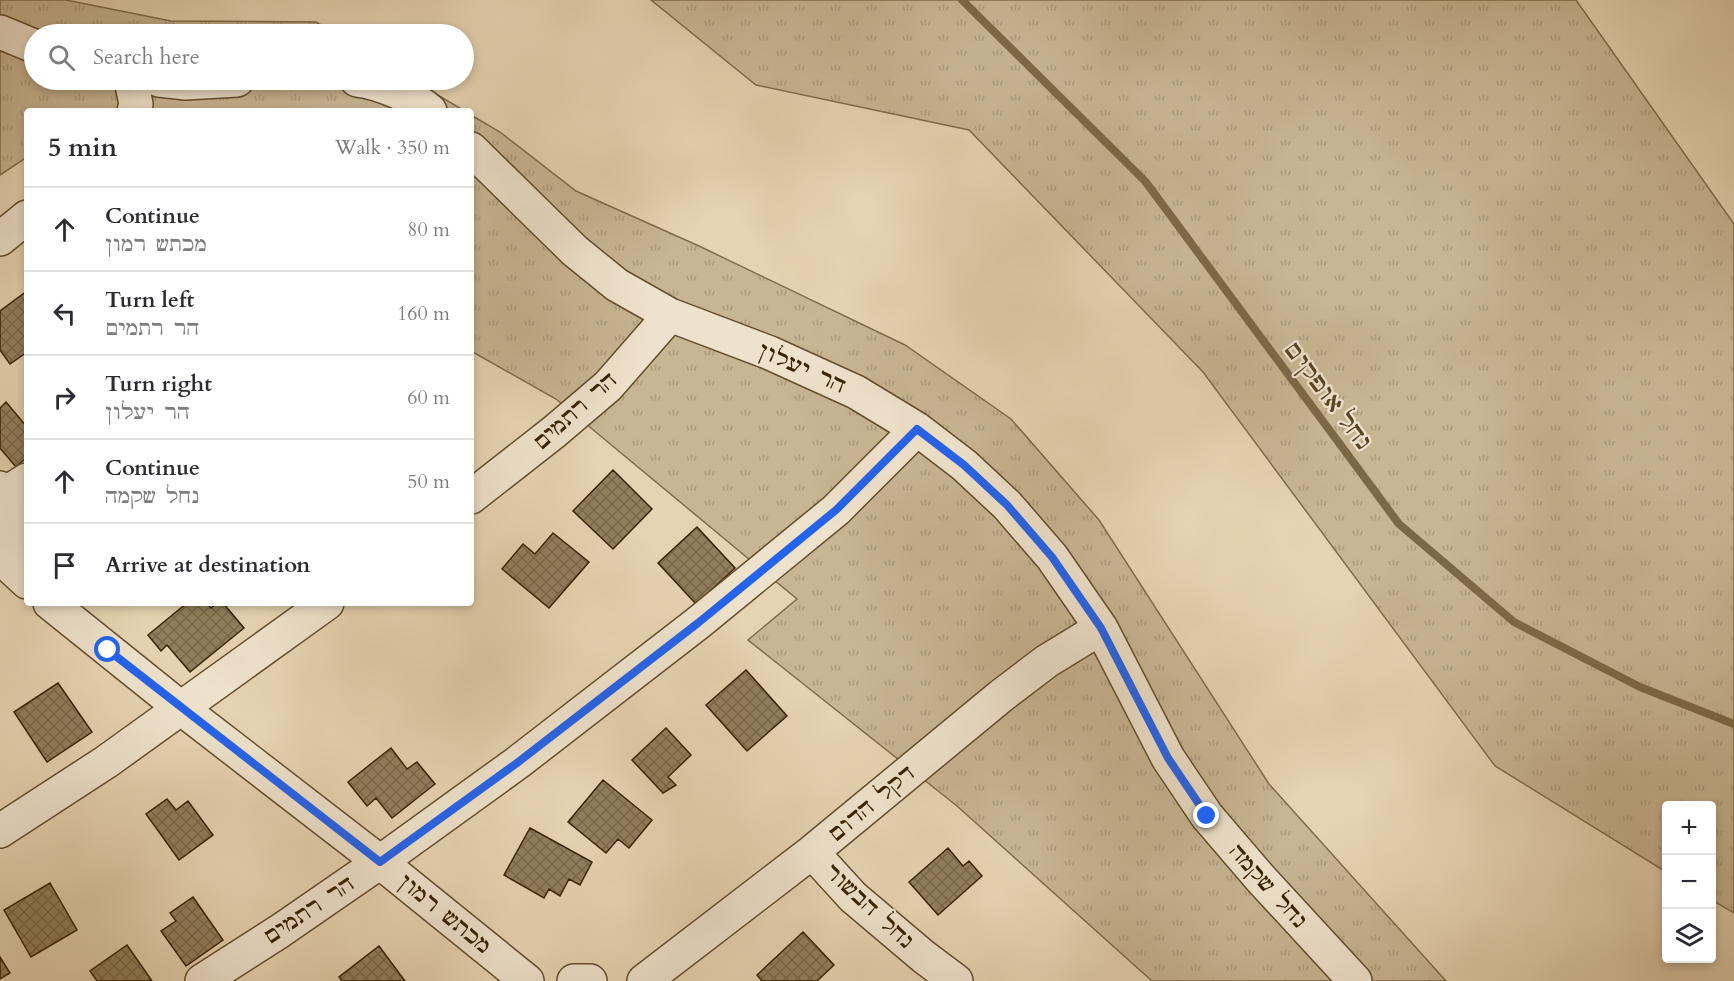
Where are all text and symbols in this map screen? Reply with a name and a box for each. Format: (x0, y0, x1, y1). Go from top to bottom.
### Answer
search box (24, 24, 474, 90)
icon: search (45, 41, 78, 74)
text: Search here (93, 42, 200, 72)
text: 5 min (48, 130, 117, 165)
text: Walk · 350 m (335, 134, 450, 161)
text: Continue (105, 201, 200, 231)
icon: ahead (48, 213, 81, 246)
text: 80 m (407, 216, 450, 243)
text: מכתש רמון (105, 231, 207, 258)
text: Turn left (105, 285, 194, 315)
icon: left (48, 297, 81, 330)
text: 160 m (397, 300, 450, 327)
text: הר רתמים (105, 315, 199, 342)
street label: הר יעלון (753, 335, 851, 401)
water label: נחל אופקים (1277, 336, 1379, 456)
street label: הר רתמים (526, 365, 624, 457)
text: Turn right (105, 369, 212, 399)
icon: right (48, 381, 81, 414)
text: 60 m (407, 384, 450, 411)
text: הר יעלון (105, 399, 190, 426)
text: Continue (105, 453, 200, 483)
icon: ahead (48, 465, 81, 498)
text: 50 m (407, 468, 450, 495)
text: נחל שקמה (105, 483, 199, 510)
icon: arrive (48, 549, 81, 582)
text: Arrive at destination (105, 550, 310, 580)
route start (94, 636, 120, 662)
street label: דקל הדום (823, 758, 921, 848)
map controls (1662, 801, 1716, 963)
button: + (1662, 801, 1716, 855)
route end (1193, 802, 1219, 828)
street label: נחל שקמה (1222, 838, 1314, 934)
button: − (1662, 855, 1716, 909)
street label: נחל הבשור (818, 857, 920, 955)
street label: מכתש רמון (392, 867, 498, 961)
street label: הר רתמים (258, 869, 360, 951)
button: layers (1662, 909, 1716, 963)

